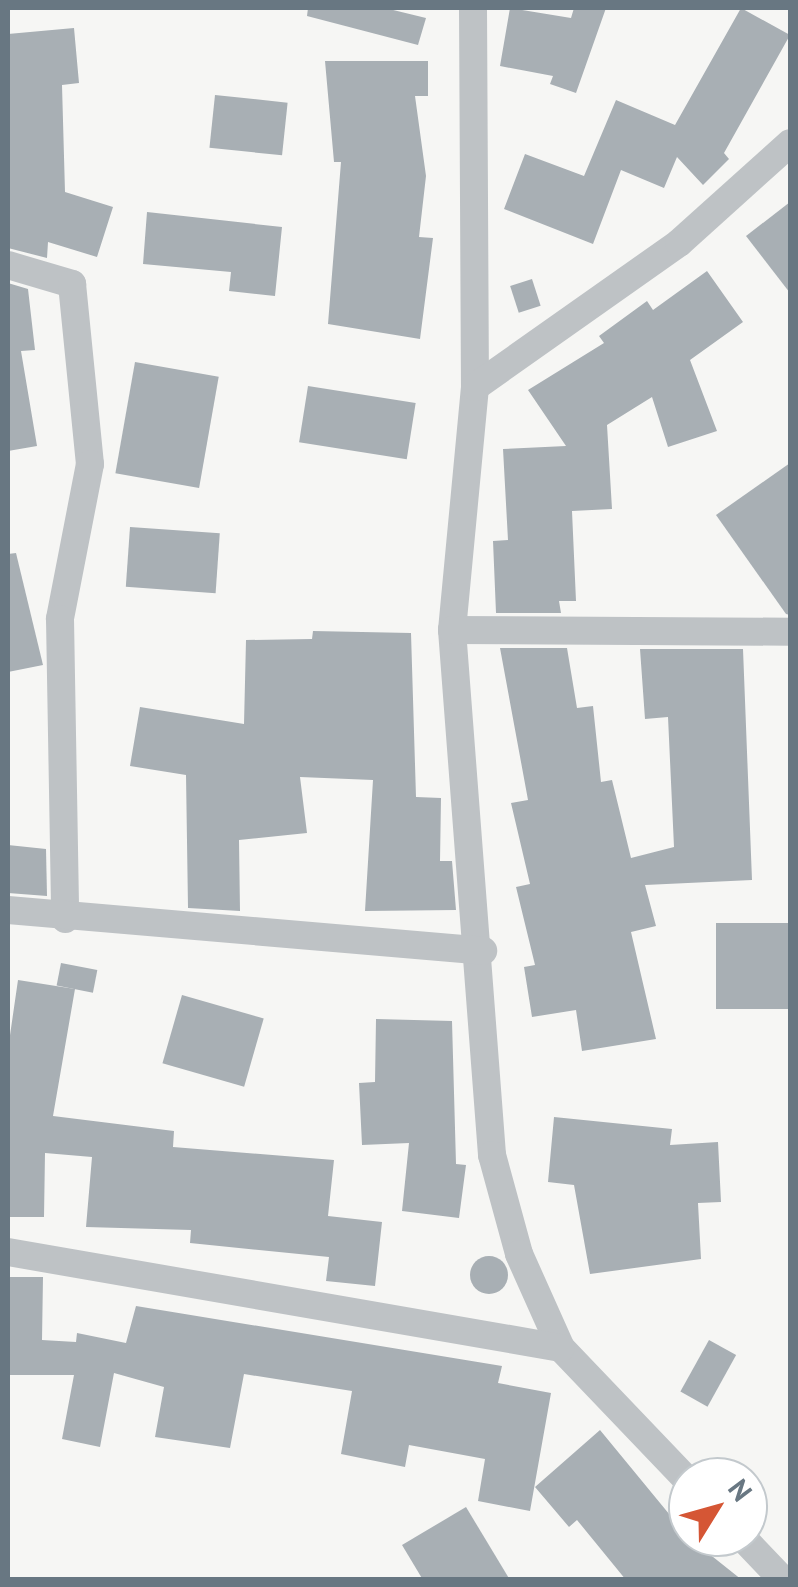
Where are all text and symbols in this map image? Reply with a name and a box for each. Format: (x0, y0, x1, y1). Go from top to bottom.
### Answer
north arrow (668, 1457, 768, 1557)
text: N (720, 1471, 761, 1508)

